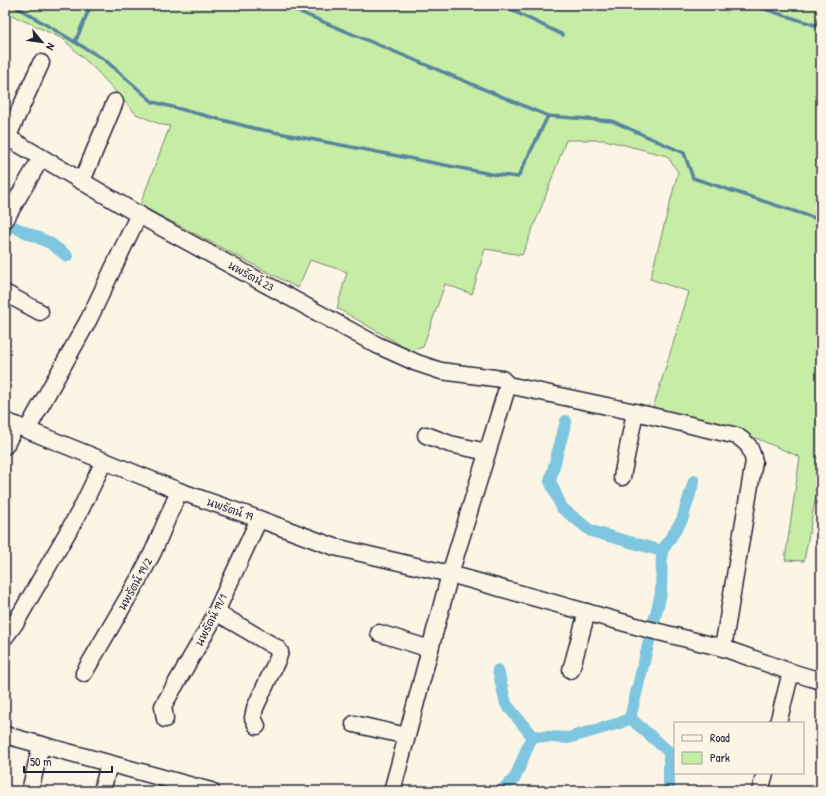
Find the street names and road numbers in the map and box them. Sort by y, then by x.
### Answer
street label: นพรัตน์ 23 [226,257,277,294]
street label: นพรัตน์ 19 [205,494,255,523]
street label: นพรัตน์ 19/2 [114,555,155,613]
street label: นพรัตน์ 19/1 [191,591,230,648]

